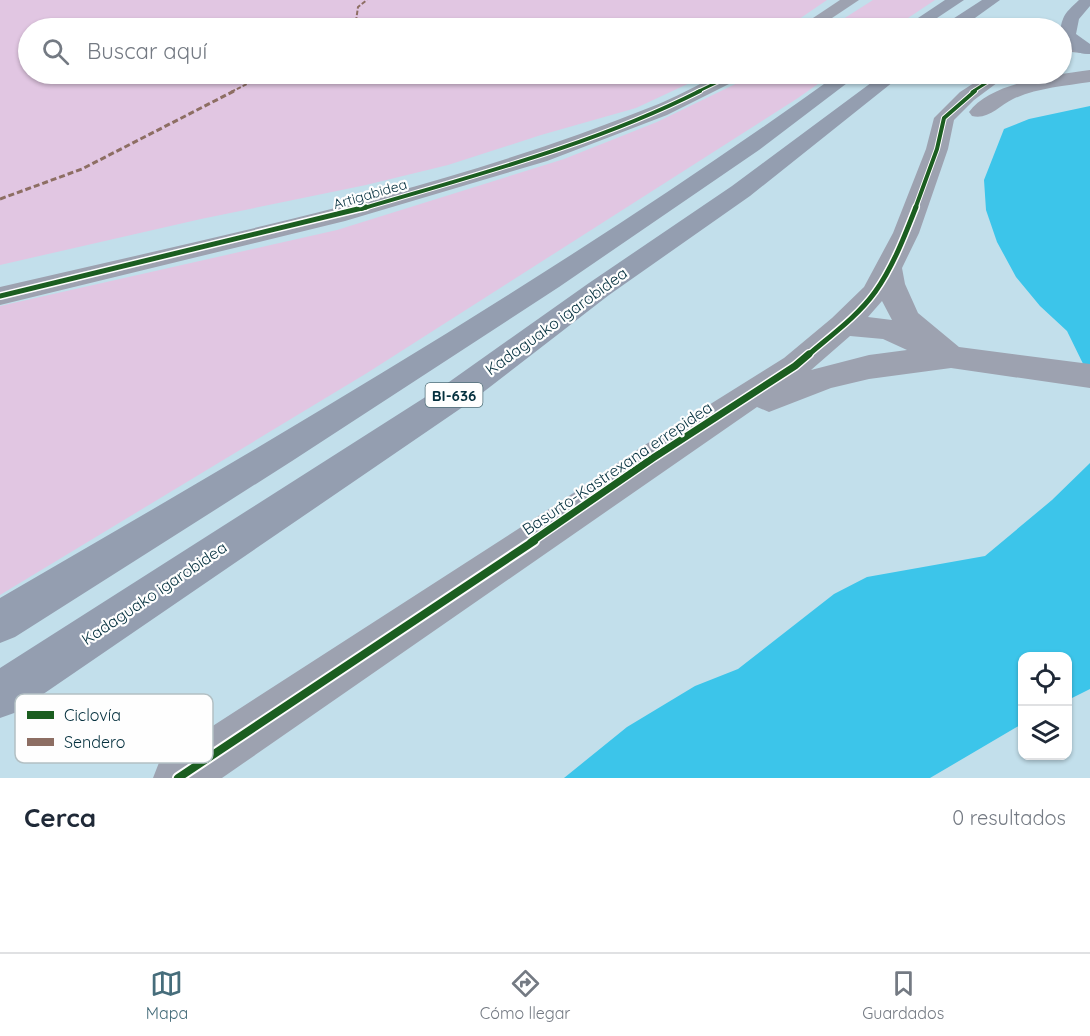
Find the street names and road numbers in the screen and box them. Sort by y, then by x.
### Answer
street label: Artigabidea [331,175,409,213]
street label: Kadaguako igarobidea [481,263,631,379]
road number: BI-636 [426,383,482,407]
street label: Basurto-Kastrexana errepidea [518,397,716,539]
street label: Kadaguako igarobidea [78,537,230,649]

